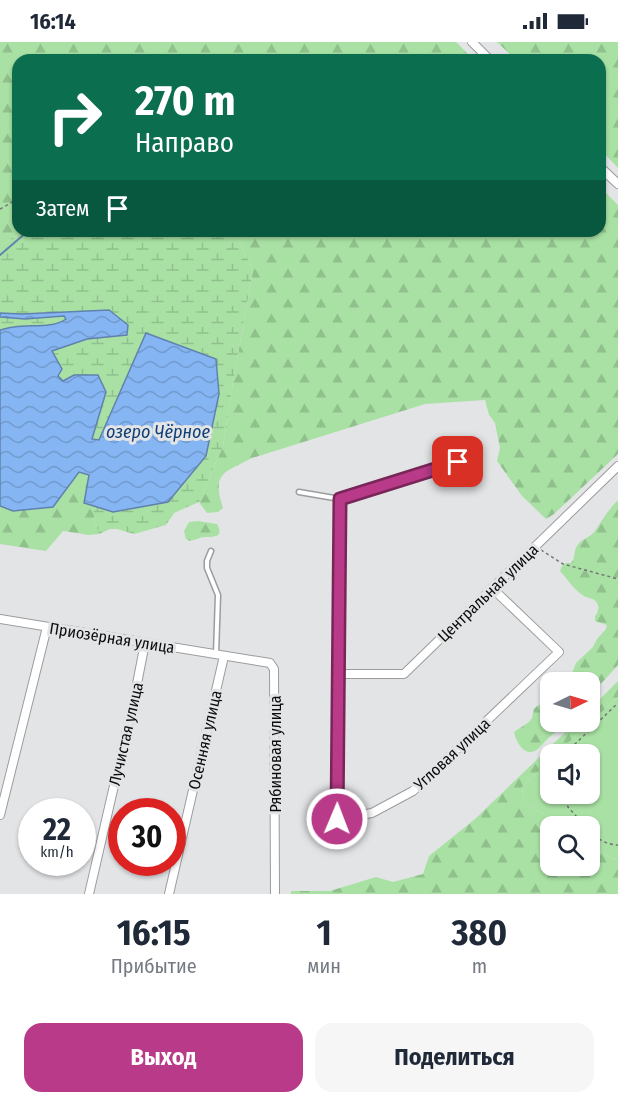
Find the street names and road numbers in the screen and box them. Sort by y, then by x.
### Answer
street label: Центральная улица [434,540,542,646]
street label: Приозёрная улица [48,619,176,657]
street label: Лучистая улица [105,680,147,788]
street label: Осенняя улица [184,688,226,791]
street label: Рябиновая улица [266,695,285,813]
street label: Угловая улица [409,714,494,795]

